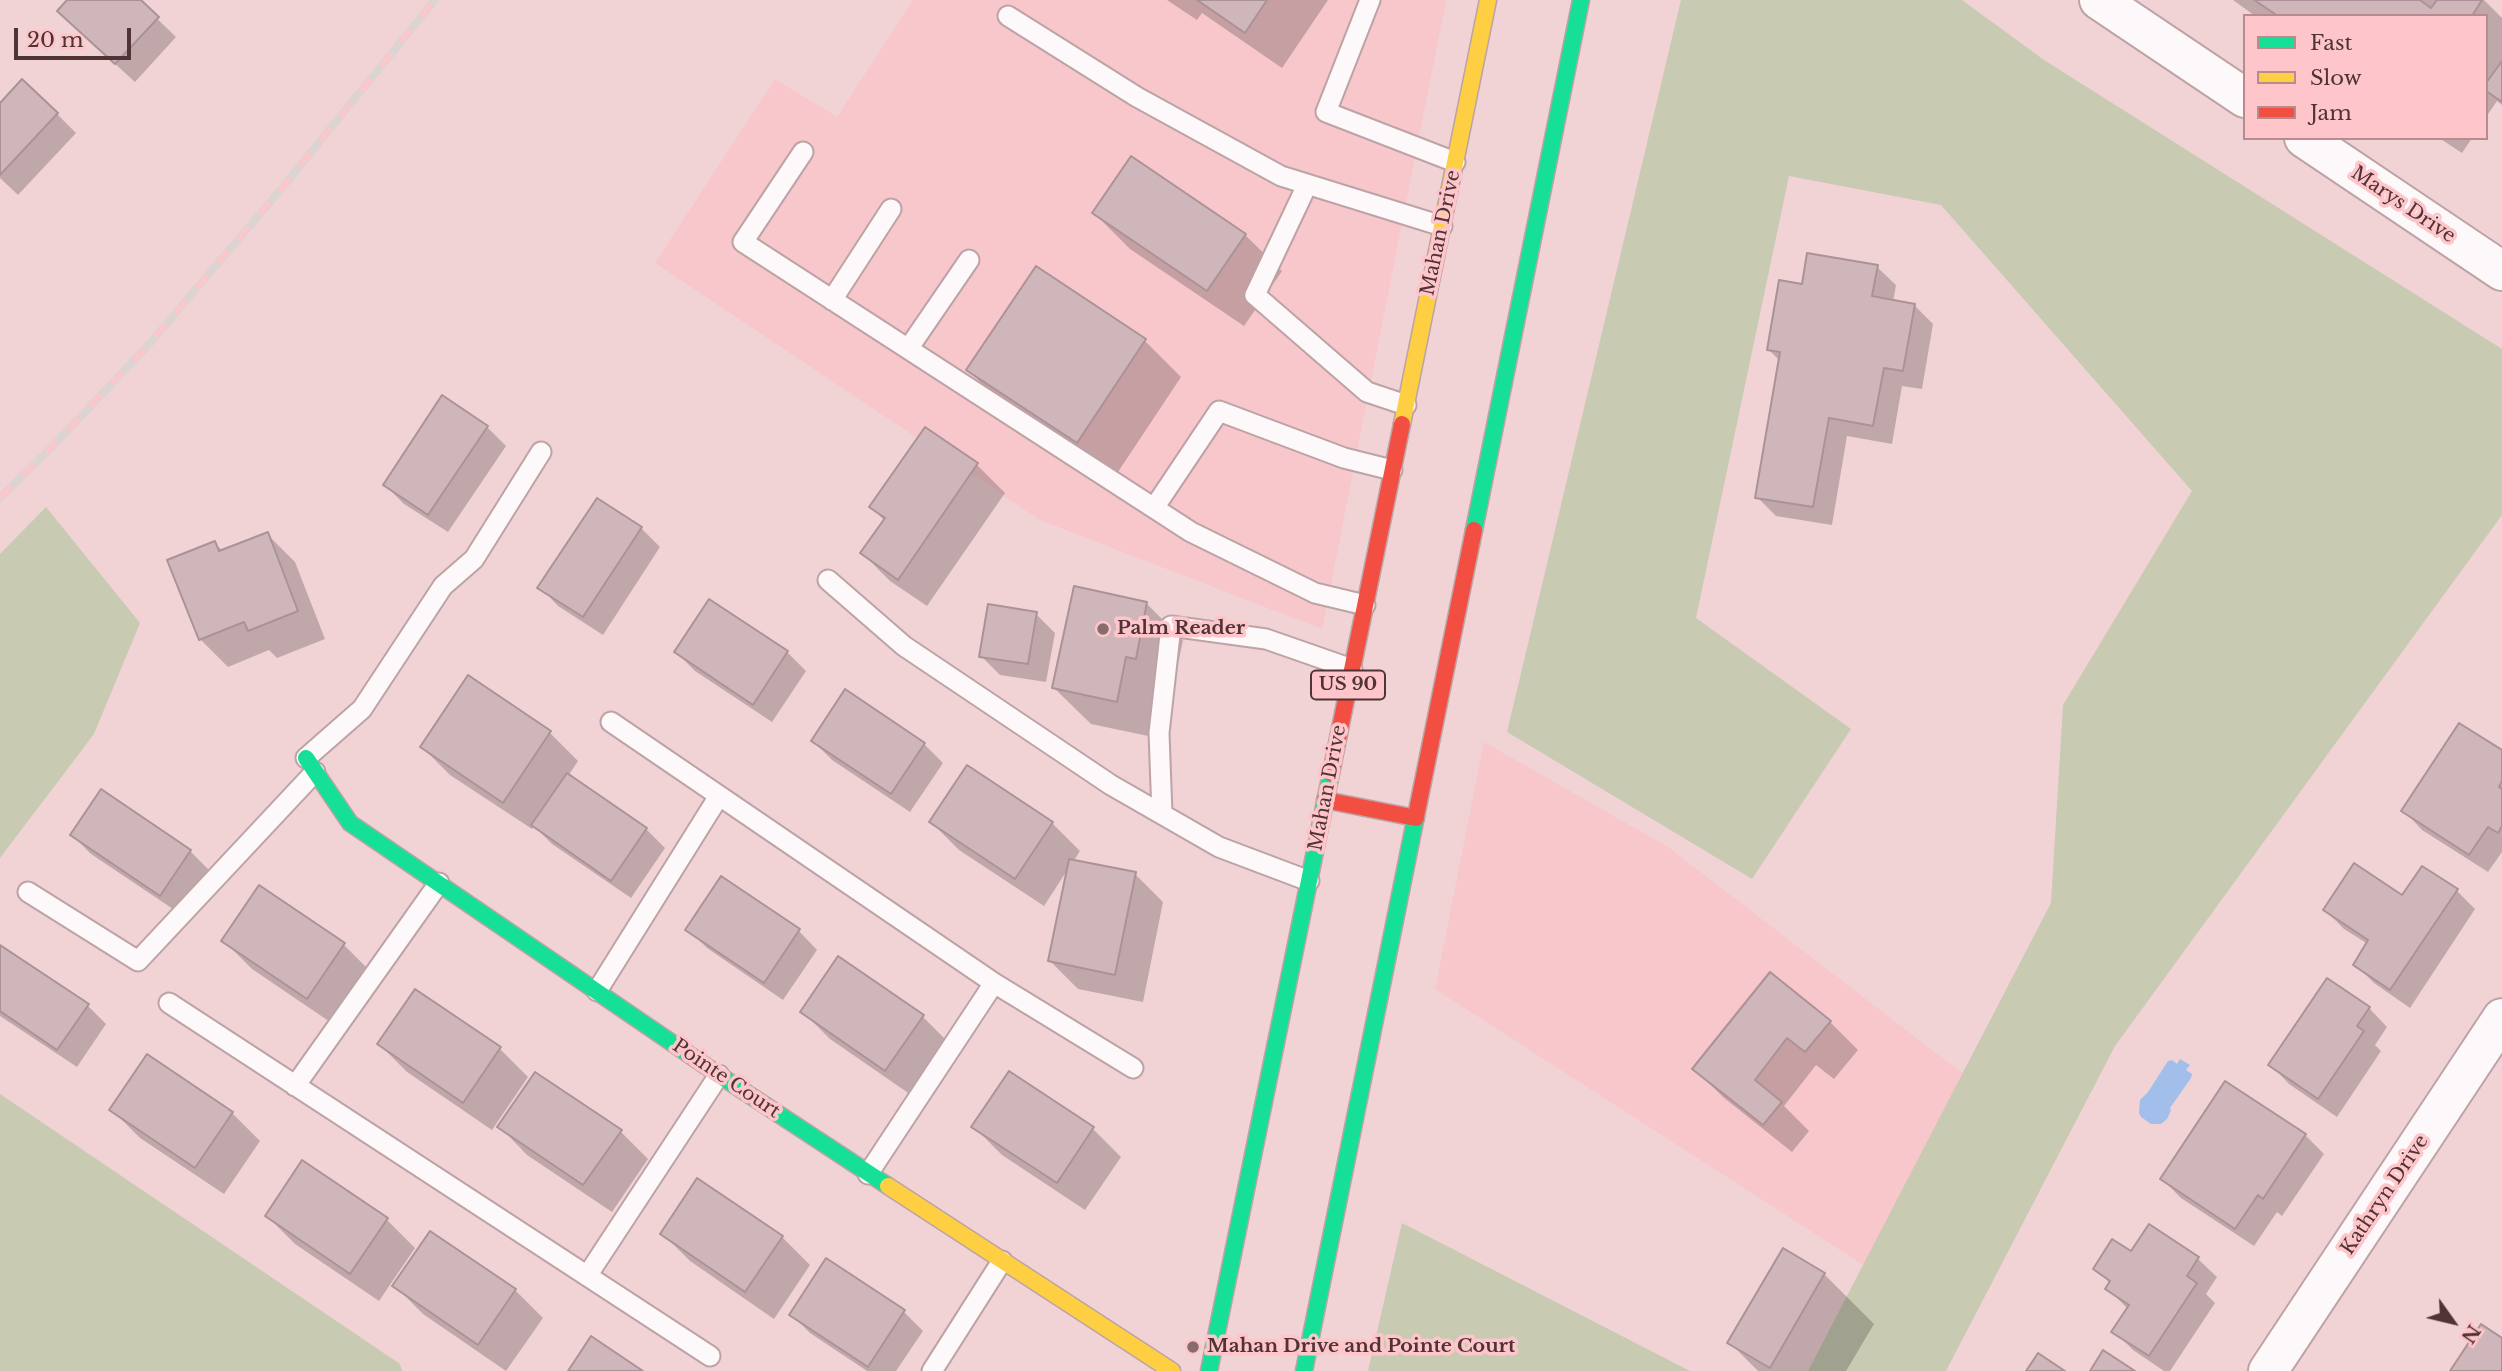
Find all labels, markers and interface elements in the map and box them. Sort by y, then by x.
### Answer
scale bar [18,14,135,58]
legend [2243,14,2488,140]
text: 20 m [27,27,84,53]
text: Fast [2310,30,2352,56]
text: Slow [2310,65,2362,91]
text: Jam [2310,100,2352,126]
street label: Marys Drive [2347,162,2459,248]
street label: Mahan Drive [1417,168,1465,298]
place label: Palm Reader [1117,618,1245,640]
marker: Palm Reader [1095,621,1111,637]
road number: US 90 [1311,670,1385,700]
street label: Mahan Drive [1305,723,1351,853]
street label: Pointe Court [668,1035,784,1123]
street label: Kathryn Drive [2337,1131,2433,1259]
north arrow [2418,1287,2488,1357]
text: N [2456,1320,2485,1348]
place label: Mahan Drive and Pointe Court [1207,1336,1515,1358]
marker: Mahan Drive and Pointe Court [1185,1339,1201,1355]

